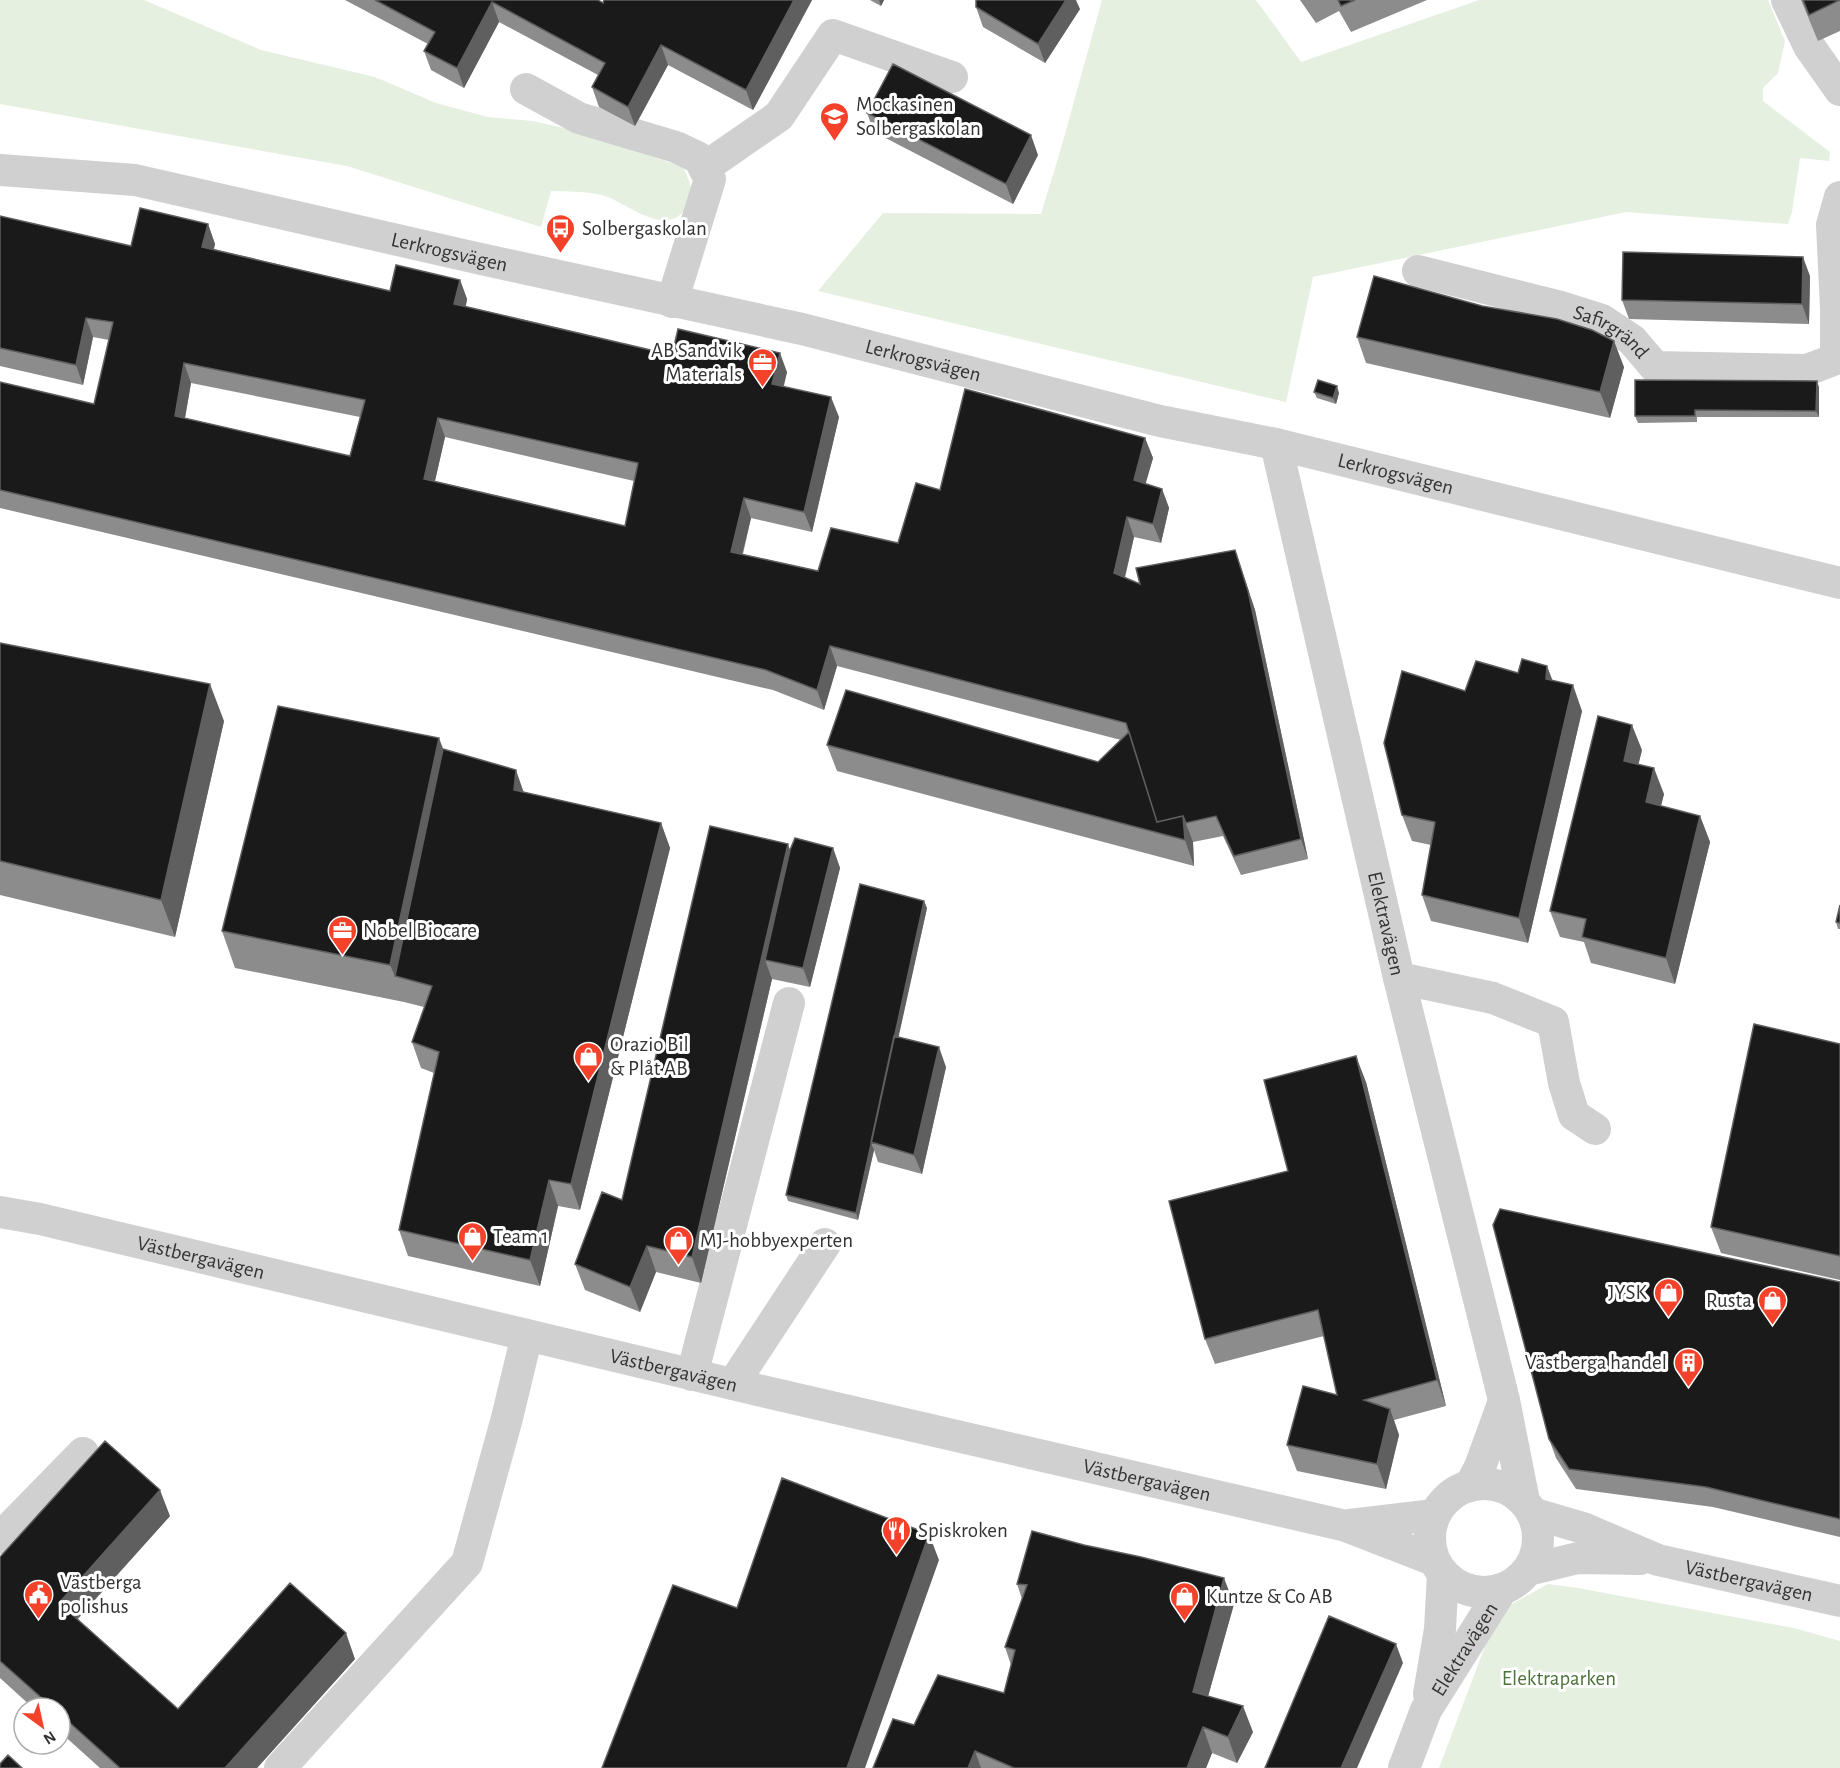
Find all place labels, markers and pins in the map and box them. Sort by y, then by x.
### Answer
place label: Mockasinen Solbergaskolan [856,94,981,139]
school or university icon: Mockasinen Solbergaskolan [819,100,851,142]
bus stop icon: Solbergaskolan [545,212,577,254]
place label: Solbergaskolan [582,218,707,239]
place label: AB Sandvik Materials [651,340,742,385]
office icon: AB Sandvik Materials [747,346,779,388]
office icon: Nobel Biocare [326,914,358,956]
place label: Nobel Biocare [363,920,477,941]
place label: Orazio Bil & Plåt AB [610,1034,689,1079]
shop icon: Orazio Bil & Plåt AB [573,1040,605,1082]
shop icon: Team 1 [456,1220,488,1262]
shop icon: MJ-hobbyexperten [663,1224,695,1266]
place label: Team 1 [493,1226,549,1247]
place label: MJ-hobbyexperten [700,1230,853,1251]
shop icon: JYSK [1652,1276,1684,1318]
place label: JYSK [1608,1282,1647,1303]
shop icon: Rusta [1757,1284,1789,1326]
place label: Rusta [1706,1290,1752,1311]
building icon: Västberga handel [1672,1346,1704,1388]
place label: Västberga handel [1525,1352,1667,1373]
restaurant icon: Spiskroken [881,1514,913,1556]
place label: Spiskroken [918,1520,1008,1541]
place label: Västberga polishus [60,1572,142,1617]
public building icon: Västberga polishus [23,1578,55,1620]
shop icon: Kuntze & Co AB [1169,1580,1201,1622]
place label: Kuntze & Co AB [1206,1586,1332,1607]

